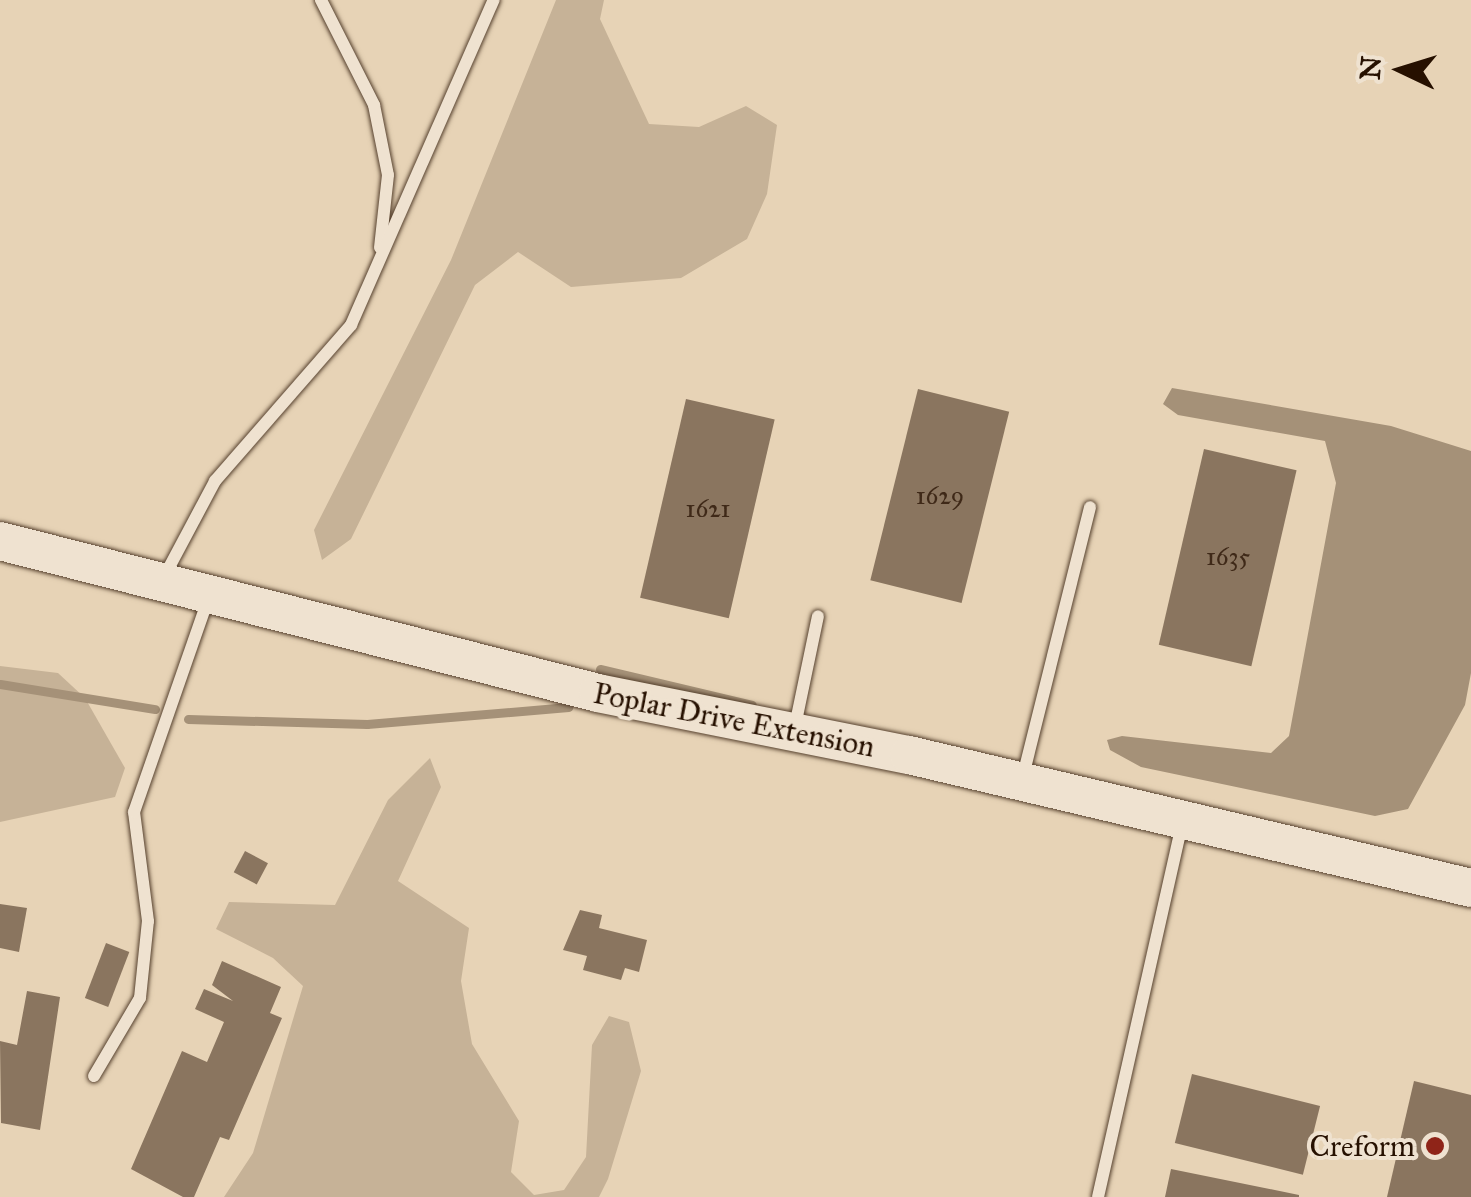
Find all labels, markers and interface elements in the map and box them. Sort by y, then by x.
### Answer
north arrow [1351,20,1451,120]
text: N [1352,55,1389,81]
house number: 1629 [916,481,964,511]
house number: 1621 [686,494,730,524]
house number: 1635 [1206,542,1250,572]
street label: Poplar Drive Extension [590,675,878,765]
place label: Creform [1309,1128,1415,1164]
marker: Creform [1424,1135,1446,1157]

